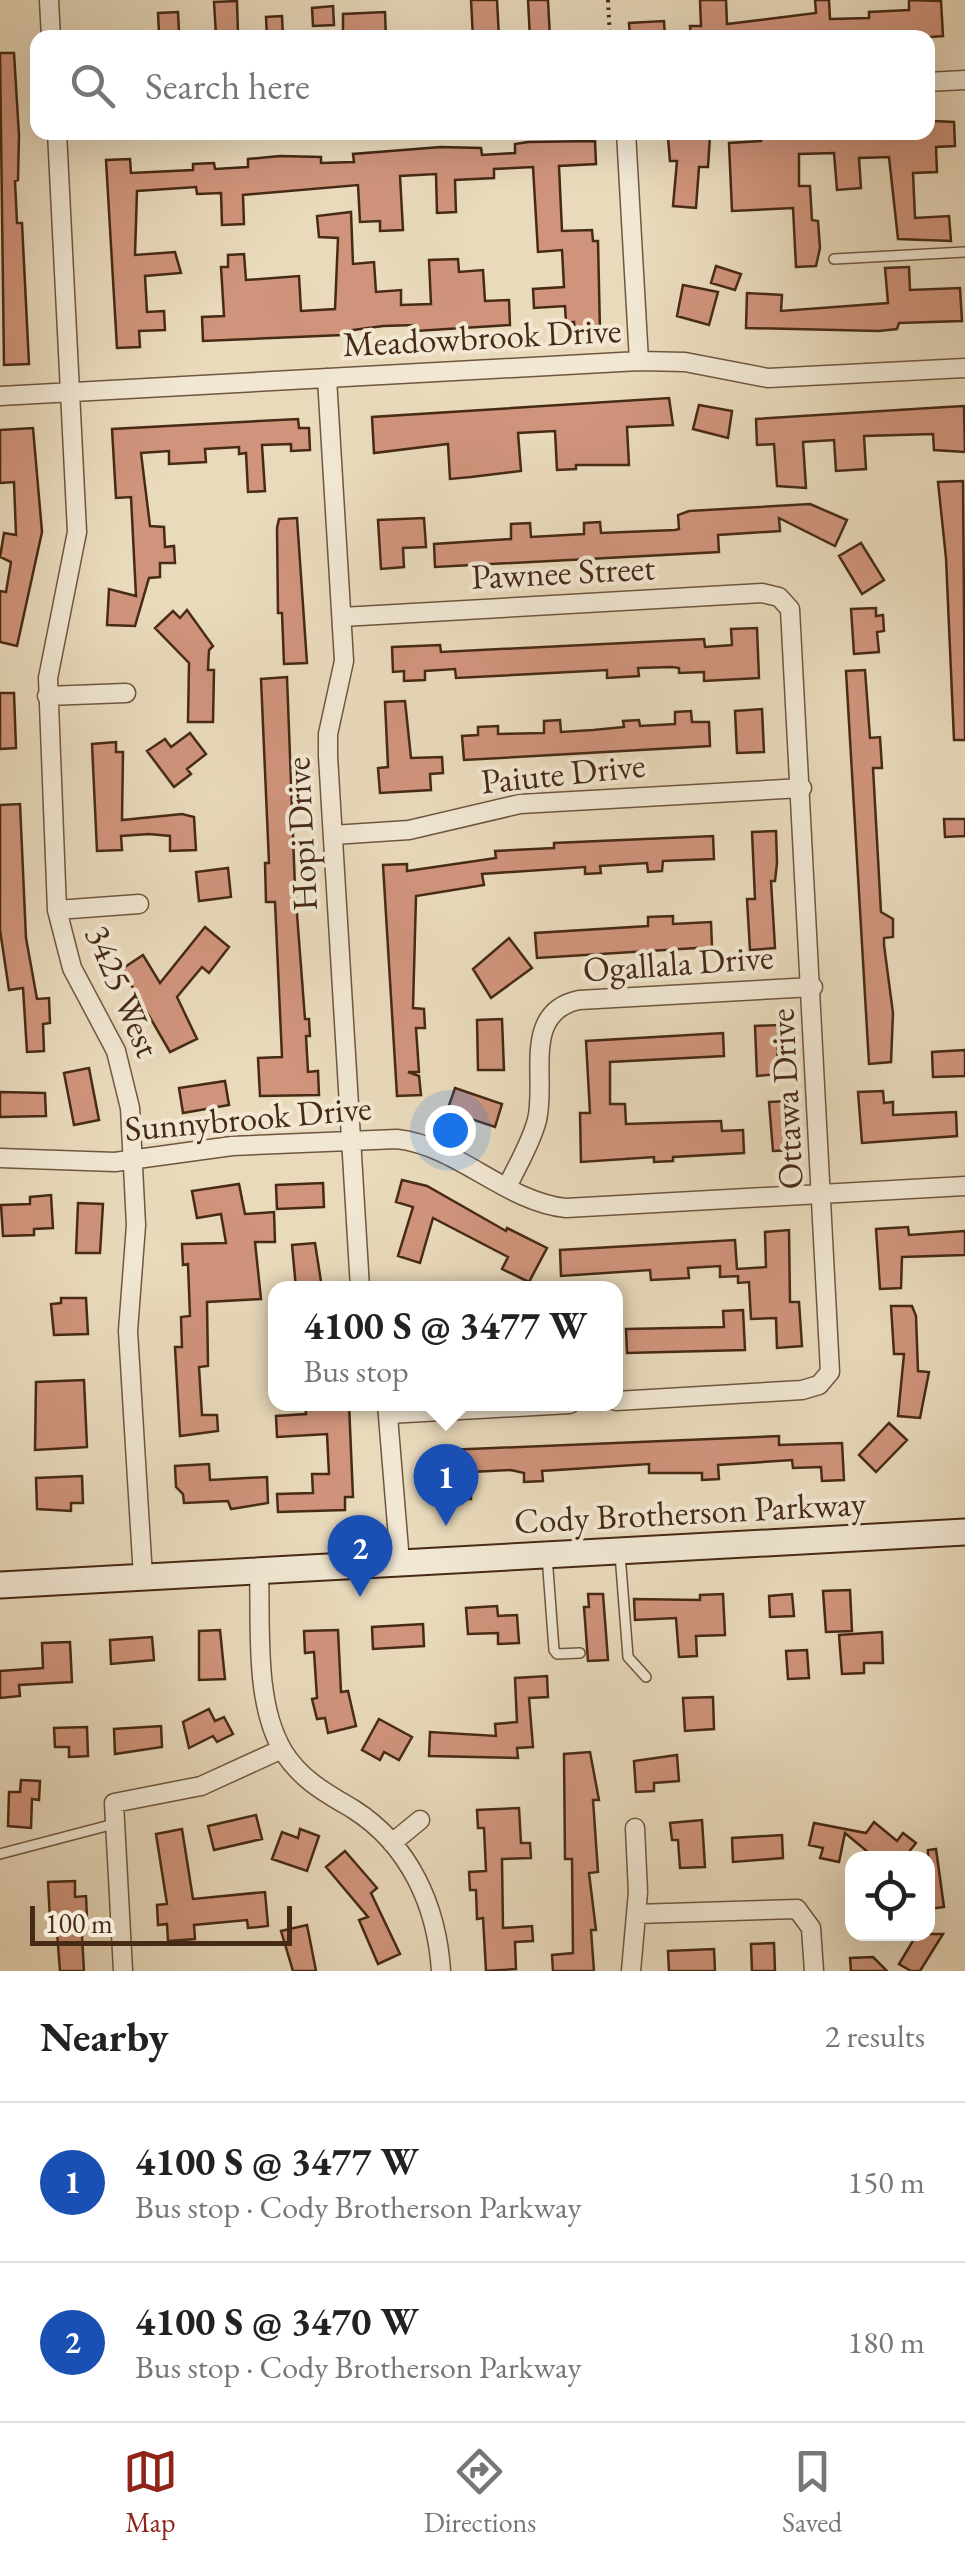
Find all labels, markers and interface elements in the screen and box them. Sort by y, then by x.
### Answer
search box [30,30,935,140]
icon: search [65,58,120,113]
text: Search here [145,61,310,110]
street label: Meadowbrook Drive [342,307,622,366]
street label: Pawnee Street [470,544,656,599]
street label: Paiute Drive [479,742,647,804]
street label: Hopi Drive [274,756,327,912]
street label: 3425 West [76,918,171,1063]
street label: Ogallala Drive [581,933,775,992]
street label: Ottawa Drive [758,1007,813,1191]
street label: Sunnybrook Drive [123,1084,373,1151]
your location [425,1105,476,1156]
popup [268,1281,623,1411]
text: 4100 S @ 3477 W [303,1301,588,1350]
text: Bus stop [303,1350,409,1392]
pin: 1 [414,1444,478,1526]
street label: Cody Brotherson Parkway [513,1480,868,1543]
pin: 2 [328,1514,392,1597]
map controls [845,1851,935,1941]
button: locate [845,1851,935,1941]
scale bar [30,1901,292,1946]
text: 100 m [45,1905,113,1941]
text: Nearby [40,2009,169,2064]
text: 2 results [825,2015,925,2057]
text: 4100 S @ 3477 W [135,2137,419,2186]
text: 1 [64,2161,81,2203]
text: 150 m [848,2161,925,2203]
text: Bus stop · Cody Brotherson Parkway [135,2186,582,2228]
text: 4100 S @ 3470 W [135,2297,419,2346]
text: 2 [64,2321,81,2363]
text: 180 m [848,2321,925,2363]
text: Bus stop · Cody Brotherson Parkway [135,2346,582,2388]
tab: Map [123,2444,178,2540]
tab: Directions [424,2444,536,2540]
tab: Saved [782,2444,842,2540]

